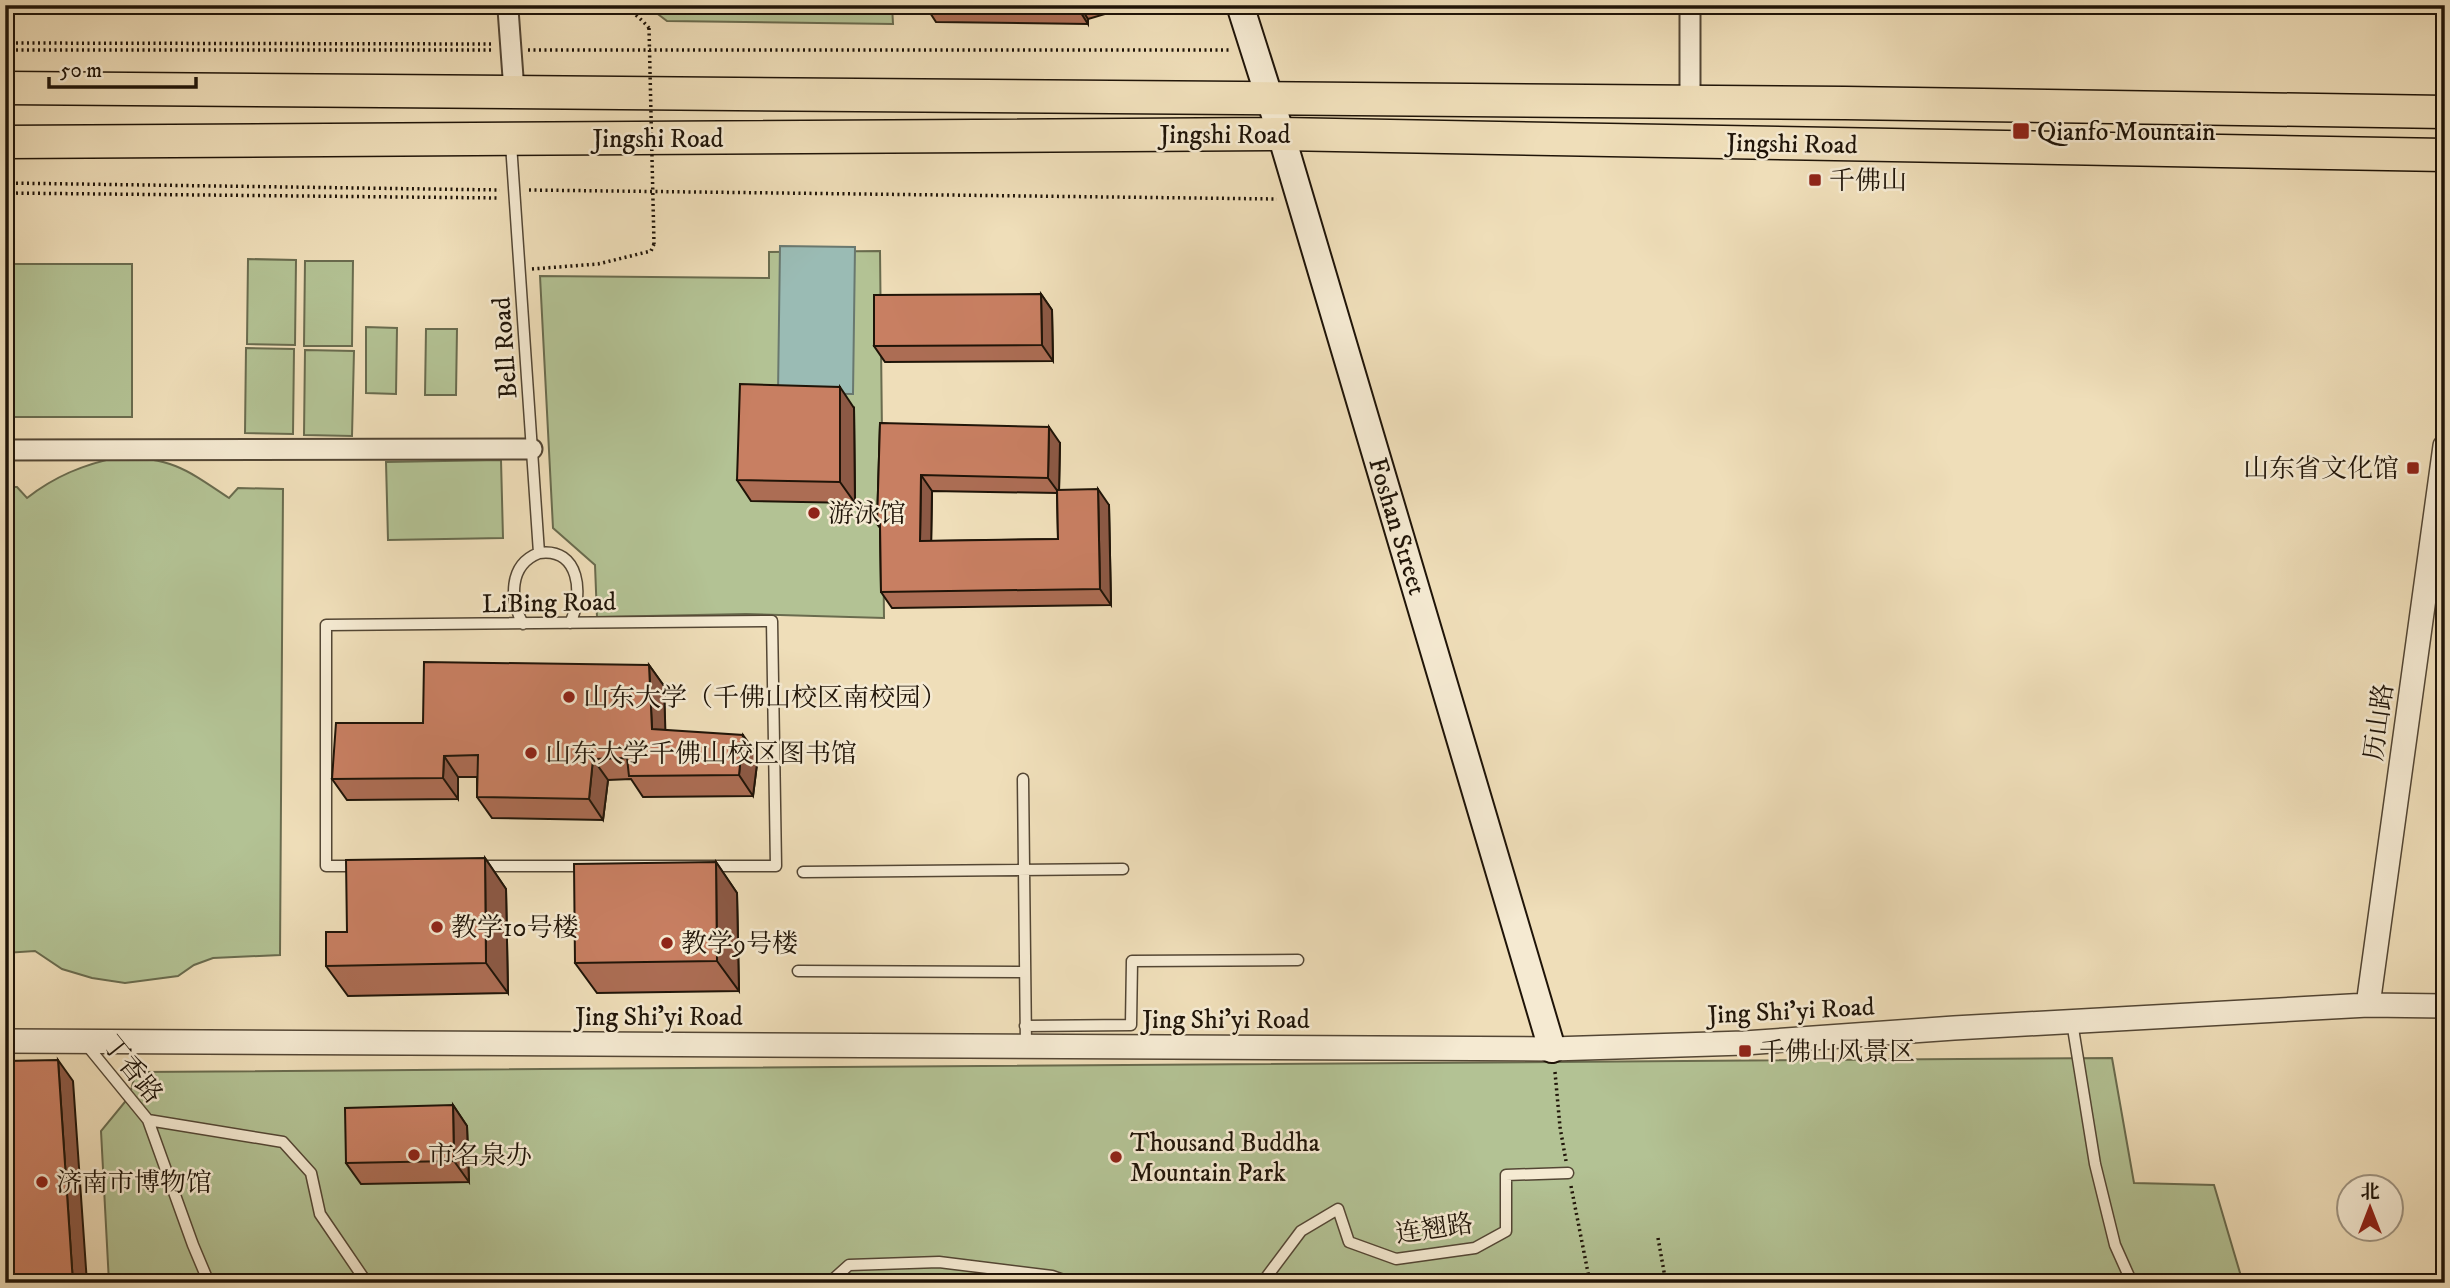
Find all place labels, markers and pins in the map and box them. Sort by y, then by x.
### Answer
place label: Qianfo Mountain [2037,116,2216,149]
marker: Qianfo Mountain [2011,121,2031,141]
place label: 千佛山 [1829,165,1907,198]
marker: 千佛山 [1807,172,1823,188]
place label: 山东省文化馆 [2243,453,2399,486]
marker: 山东省文化馆 [2405,460,2421,476]
place label: 游泳馆 [828,498,906,531]
marker: 游泳馆 [806,505,822,521]
place label: 山东大学（千佛山校区南校园） [583,682,947,715]
marker: 山东大学（千佛山校区南校园） [561,689,577,705]
place label: 山东大学千佛山校区图书馆 [545,738,857,771]
marker: 山东大学千佛山校区图书馆 [523,745,539,761]
place label: 教学10号楼 [451,912,578,945]
marker: 教学10号楼 [429,919,445,935]
place label: 教学9号楼 [681,928,798,961]
marker: 教学9号楼 [659,935,675,951]
place label: 千佛山风景区 [1759,1036,1915,1069]
marker: 千佛山风景区 [1737,1043,1753,1059]
place label: Thousand Buddha Mountain Park [1130,1127,1320,1190]
place label: 市名泉办 [428,1140,532,1173]
marker: 市名泉办 [406,1147,422,1163]
marker: Thousand Buddha Mountain Park [1108,1149,1124,1165]
place label: 济南市博物馆 [56,1167,212,1200]
marker: 济南市博物馆 [34,1174,50,1190]

